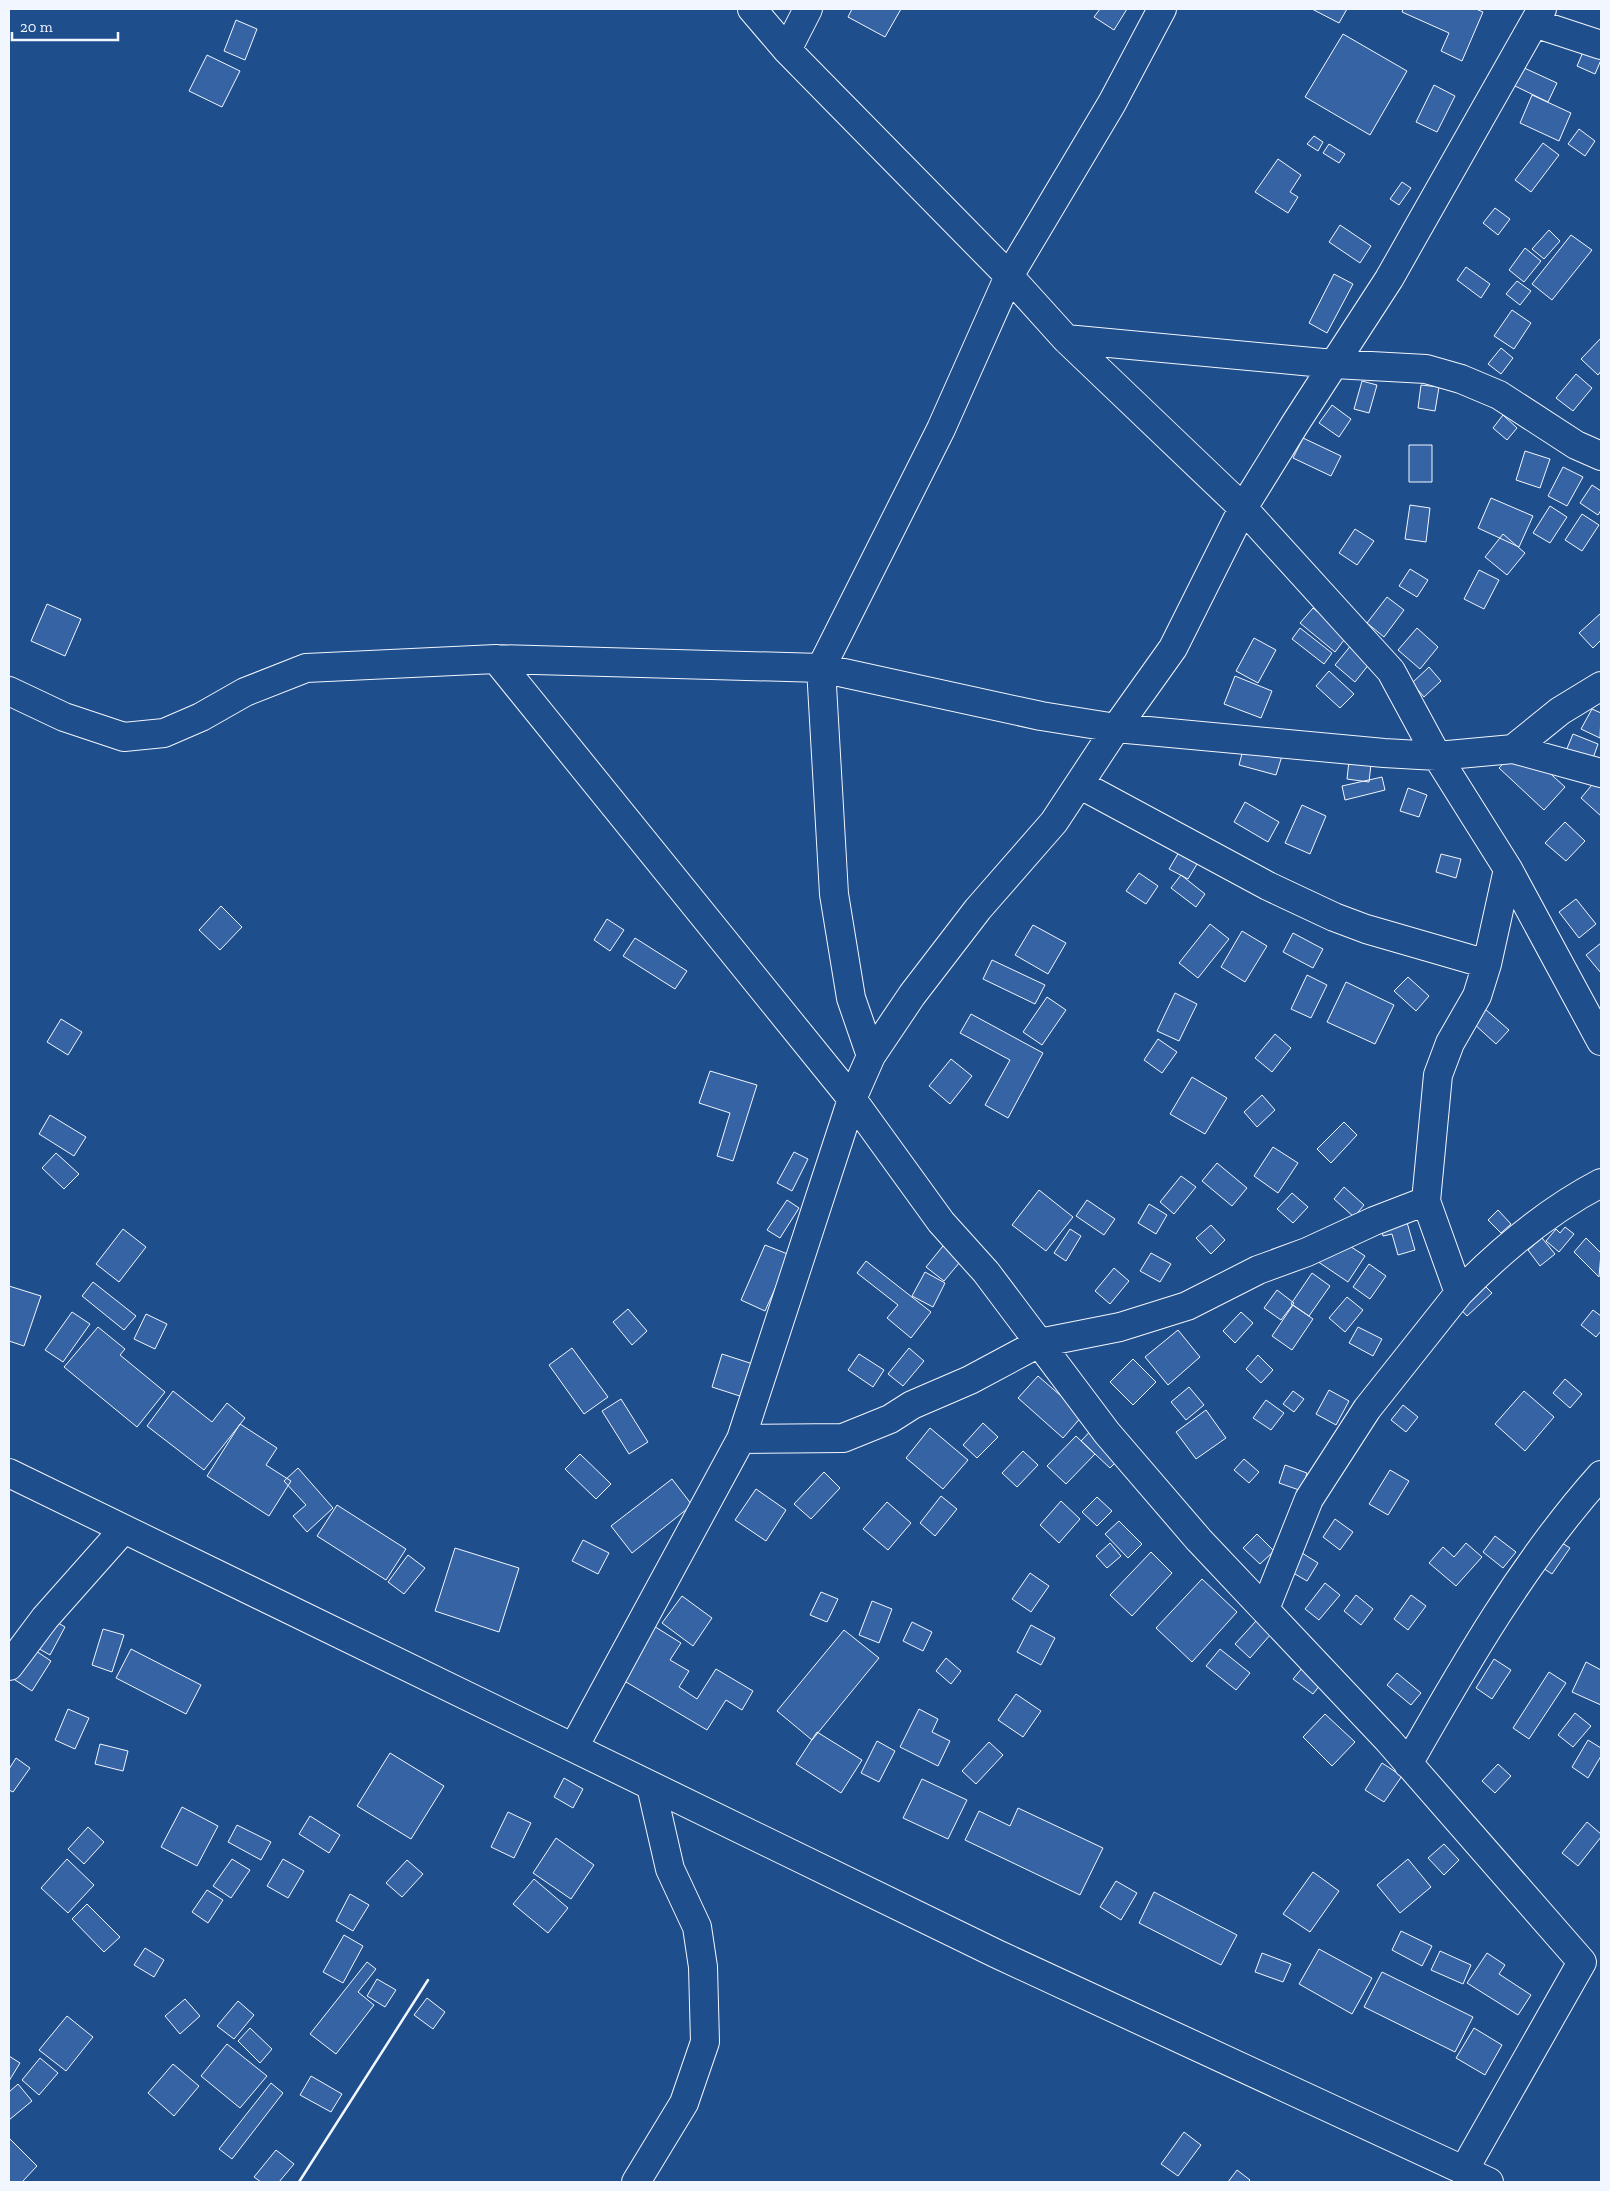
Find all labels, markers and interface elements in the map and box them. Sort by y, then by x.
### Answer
scale bar [12,10,119,42]
text: 20 m [20,18,53,36]

